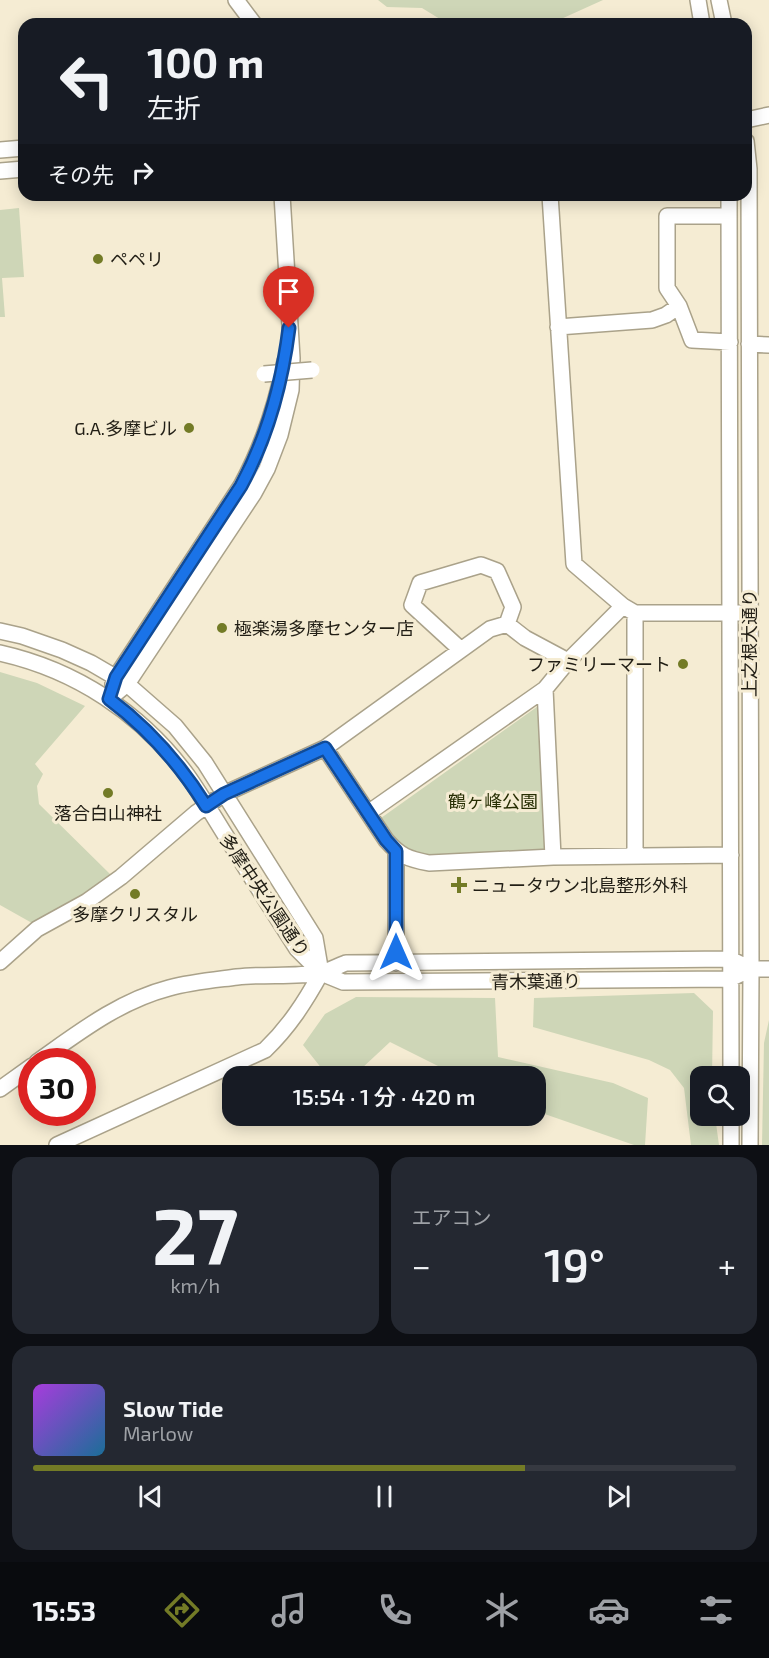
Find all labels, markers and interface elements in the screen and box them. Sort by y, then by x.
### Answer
text: 100 m [147,36,264,86]
icon: left [48,42,126,120]
text: 左折 [147,91,201,123]
icon: right [126,156,159,189]
text: その先 [48,161,114,187]
place label: ペペリ [110,248,164,270]
marker: ペペリ [91,252,105,266]
pin [263,266,314,328]
icon: arrive [272,275,305,308]
place label: G.A.多摩ビル [74,417,177,439]
marker: G.A.多摩ビル [182,421,196,435]
street label: 上之根大通り [738,589,760,697]
place label: 極楽湯多摩センター店 [234,617,414,639]
marker: 極楽湯多摩センター店 [215,621,229,635]
place label: ファミリーマート [527,653,671,675]
marker: ファミリーマート [676,657,690,671]
marker: 落合白山神社 [101,786,115,800]
park label: 鶴ヶ峰公園 [448,790,538,812]
place label: 落合白山神社 [54,802,162,824]
street label: 多摩中央公園通り [216,829,314,961]
place label: ニュータウン北島整形外科 [472,874,688,896]
marker: ニュータウン北島整形外科 [450,876,468,894]
marker: 多摩クリスタル [128,887,142,901]
place label: 多摩クリスタル [72,903,198,925]
position arrow [364,920,428,984]
street label: 青木葉通り [491,969,581,993]
speed limit sign: 30 [18,1048,96,1126]
map controls [690,1066,750,1126]
button: search [690,1066,750,1126]
text: 15:54 · 1 分 · 420 m [293,1083,475,1109]
text: 27 [152,1187,239,1281]
text: エアコン [412,1205,492,1229]
text: 19° [544,1237,605,1291]
text: − [412,1245,431,1285]
text: + [718,1245,736,1285]
text: km/h [170,1273,220,1297]
text: Slow Tide [123,1395,223,1421]
text: Marlow [123,1421,193,1445]
icon: previous [134,1480,167,1513]
icon: pause [368,1480,401,1513]
icon: next [602,1480,635,1513]
icon: directions [161,1589,203,1631]
icon: music [268,1589,310,1631]
icon: phone [374,1589,416,1631]
icon: climate [481,1589,523,1631]
icon: car [588,1589,630,1631]
icon: filters [695,1589,737,1631]
text: 15:53 [32,1594,96,1626]

